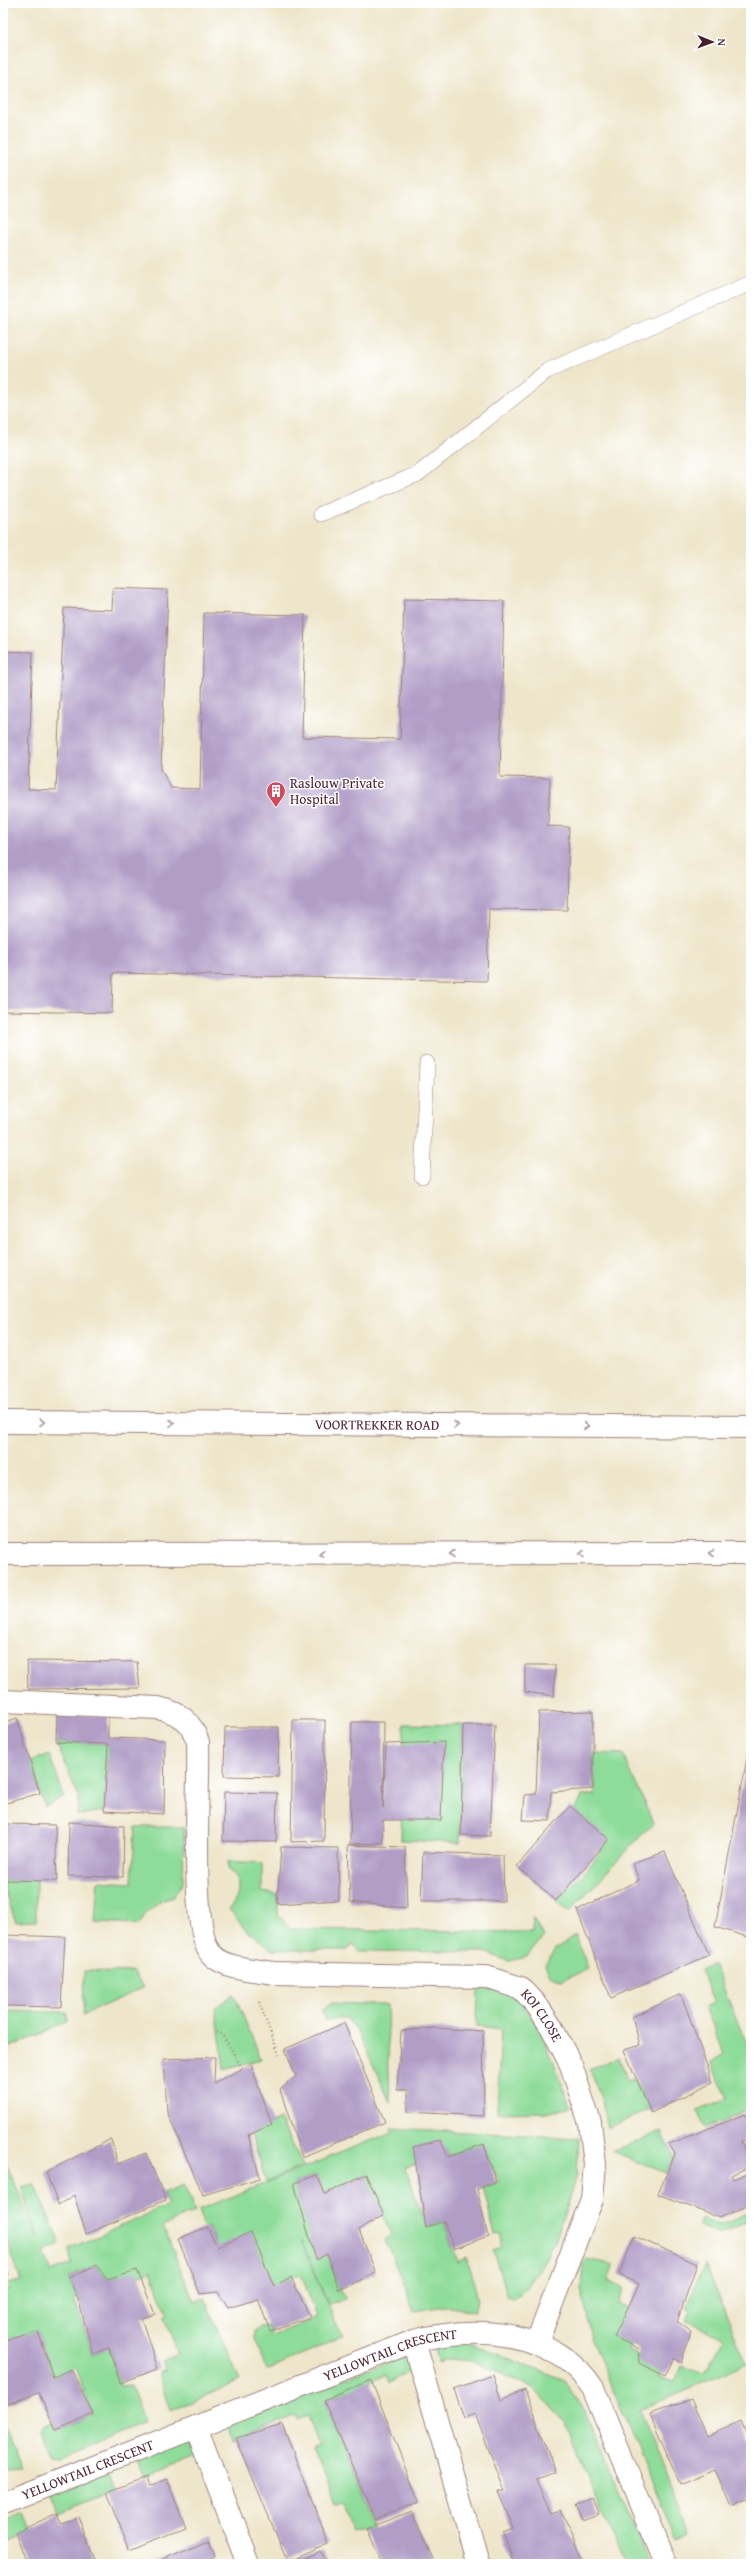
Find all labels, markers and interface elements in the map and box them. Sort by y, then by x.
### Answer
north arrow [692,22,732,62]
text: N [714,38,730,47]
place label: Raslouw Private Hospital [290,773,384,809]
building icon: Raslouw Private Hospital [265,780,287,808]
street label: VOORTREKKER ROAD [315,1414,439,1435]
one-way arrow [39,1418,45,1426]
one-way arrow [169,1419,175,1427]
one-way arrow [453,1421,459,1429]
one-way arrow [583,1422,589,1430]
one-way arrow [709,1549,715,1558]
one-way arrow [319,1550,325,1558]
one-way arrow [449,1550,455,1558]
one-way arrow [579,1550,585,1558]
street label: KOI CLOSE [516,1984,567,2045]
street label: YELLOWTAIL CRESCENT [320,2324,458,2386]
street label: YELLOWTAIL CRESCENT [19,2434,157,2505]

